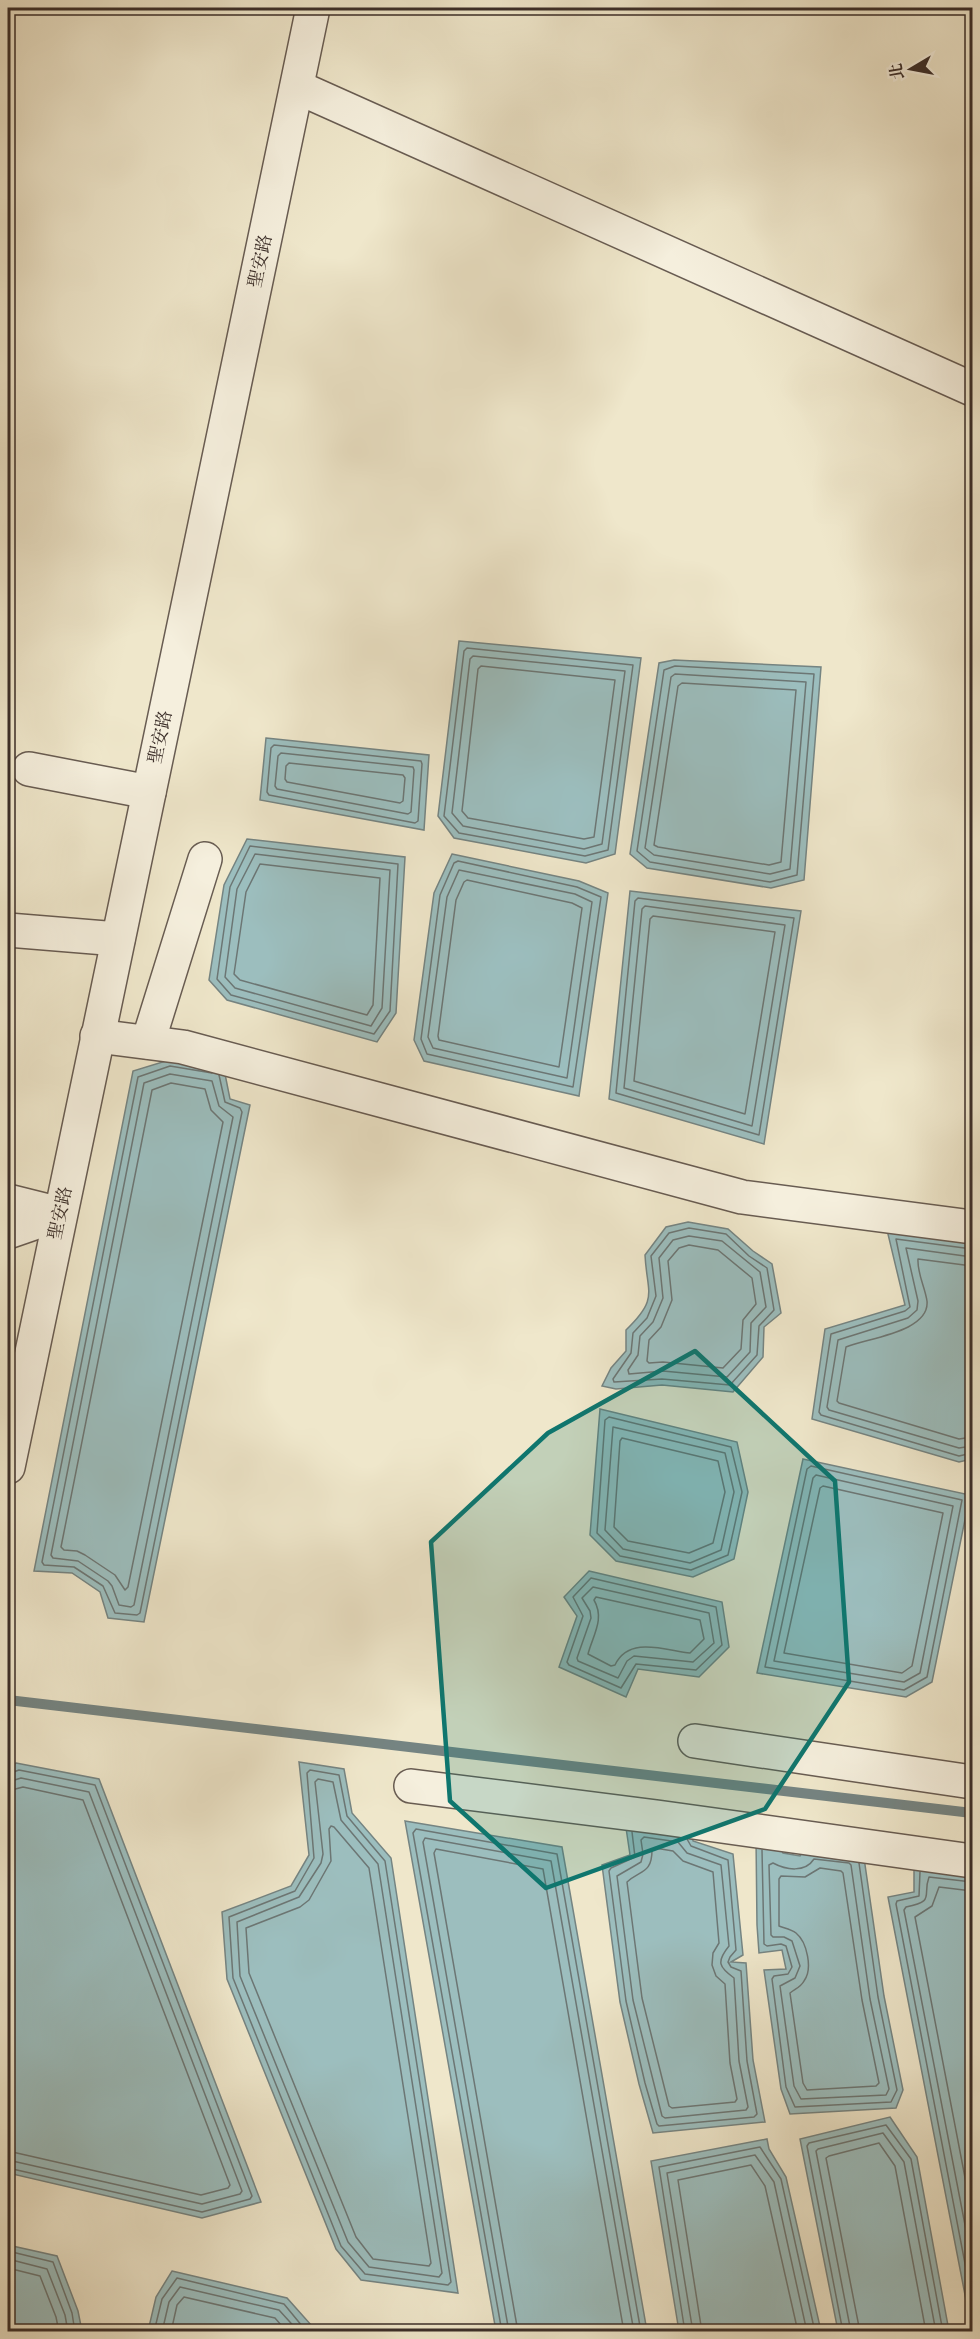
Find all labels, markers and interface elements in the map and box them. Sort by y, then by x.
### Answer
north arrow [881,39,941,99]
text: 北 [886,62,907,81]
street label: 聖安路 [244,232,276,290]
street label: 聖安路 [144,708,176,766]
street label: 聖安路 [44,1184,76,1242]

